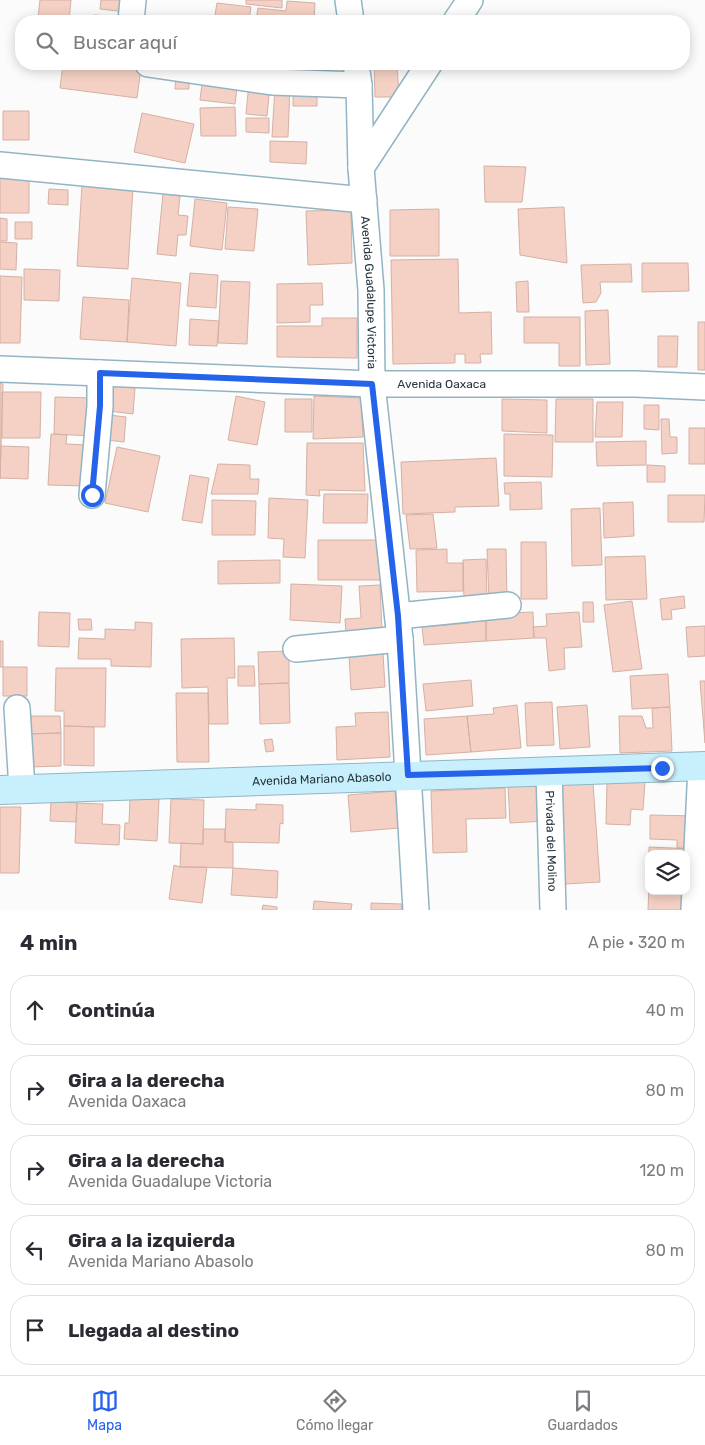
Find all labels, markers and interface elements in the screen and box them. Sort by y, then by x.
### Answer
search box [15,15,690,70]
icon: search [33,29,61,57]
text: Buscar aquí [73,31,177,54]
street label: Avenida Guadalupe Victoria [358,215,379,369]
street label: Avenida Oaxaca [397,377,486,391]
route start [81,484,104,507]
route end [651,757,674,780]
street label: Avenida Mariano Abasolo [252,770,392,788]
street label: Privada del Molino [543,790,559,892]
map controls [645,850,690,895]
button: layers [645,850,690,895]
text: 4 min [20,930,78,955]
text: A pie · 320 m [588,933,685,952]
icon: ahead [21,996,49,1024]
text: Continúa [68,999,155,1022]
text: 40 m [646,1001,684,1020]
text: Gira a la derecha [68,1069,225,1092]
icon: right [21,1076,49,1104]
text: 80 m [646,1081,684,1100]
text: Avenida Oaxaca [68,1092,186,1111]
text: Gira a la derecha [68,1149,225,1172]
icon: right [21,1156,49,1184]
text: 120 m [639,1161,684,1180]
text: Avenida Guadalupe Victoria [68,1172,272,1191]
text: Gira a la izquierda [68,1229,235,1252]
icon: left [21,1236,49,1264]
text: 80 m [646,1241,684,1260]
text: Avenida Mariano Abasolo [68,1252,254,1271]
icon: arrive [21,1316,49,1344]
text: Llegada al destino [68,1319,239,1342]
tab: Mapa [87,1387,122,1434]
tab: Cómo llegar [296,1387,373,1434]
tab: Guardados [547,1387,618,1434]

